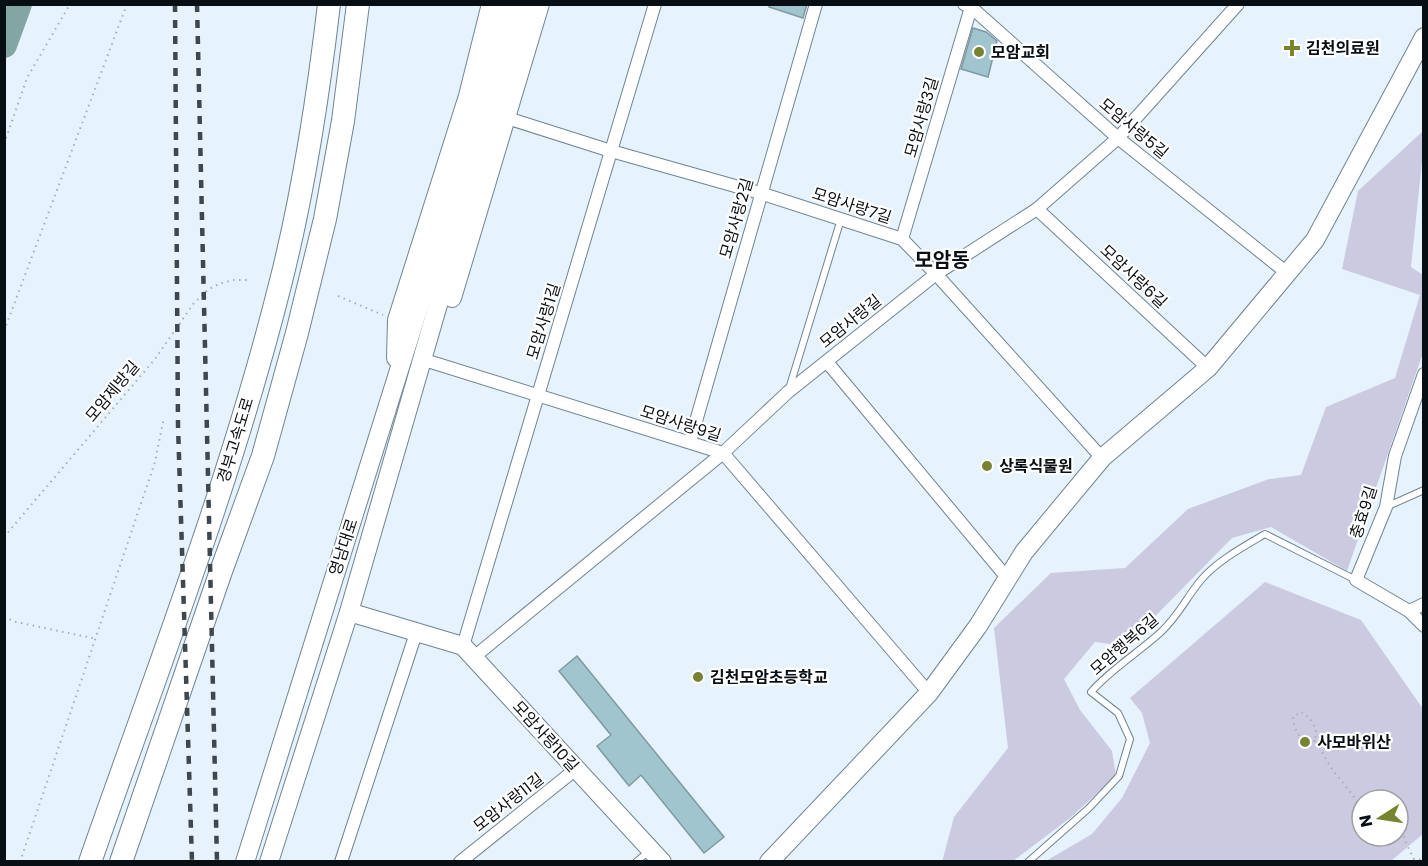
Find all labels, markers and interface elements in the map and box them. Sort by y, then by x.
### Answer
place label: 김천의료원 [1306,37,1380,60]
marker: 김천의료원 [1283,39,1301,57]
place label: 모암교회 [991,41,1050,64]
marker: 모암교회 [972,45,986,59]
street label: 모암사랑3길 [899,74,944,160]
street label: 모암사랑5길 [1094,93,1173,164]
street label: 모암사랑2길 [714,175,759,261]
street label: 모암사랑7길 [809,182,895,229]
street label: 모암사랑6길 [1095,239,1172,313]
district label: 모암동 [914,246,970,274]
street label: 모암사랑1길 [521,280,566,362]
street label: 모암사랑길 [814,289,886,353]
street label: 모암제방길 [80,356,145,427]
street label: 경부고속도로 [212,394,259,486]
street label: 모암사랑9길 [637,400,724,447]
place label: 상록식물원 [999,455,1073,478]
marker: 상록식물원 [980,459,994,473]
street label: 충효9길 [1344,483,1383,542]
street label: 영남대로 [323,515,364,579]
street label: 모암행복6길 [1085,608,1163,681]
place label: 김천모암초등학교 [710,666,828,689]
marker: 김천모암초등학교 [691,670,705,684]
street label: 모암사랑10길 [507,696,584,777]
place label: 사모바위산 [1317,731,1391,754]
marker: 사모바위산 [1298,735,1312,749]
street label: 모암사랑11길 [468,768,548,837]
north arrow [1350,788,1410,848]
text: N [1353,813,1378,829]

